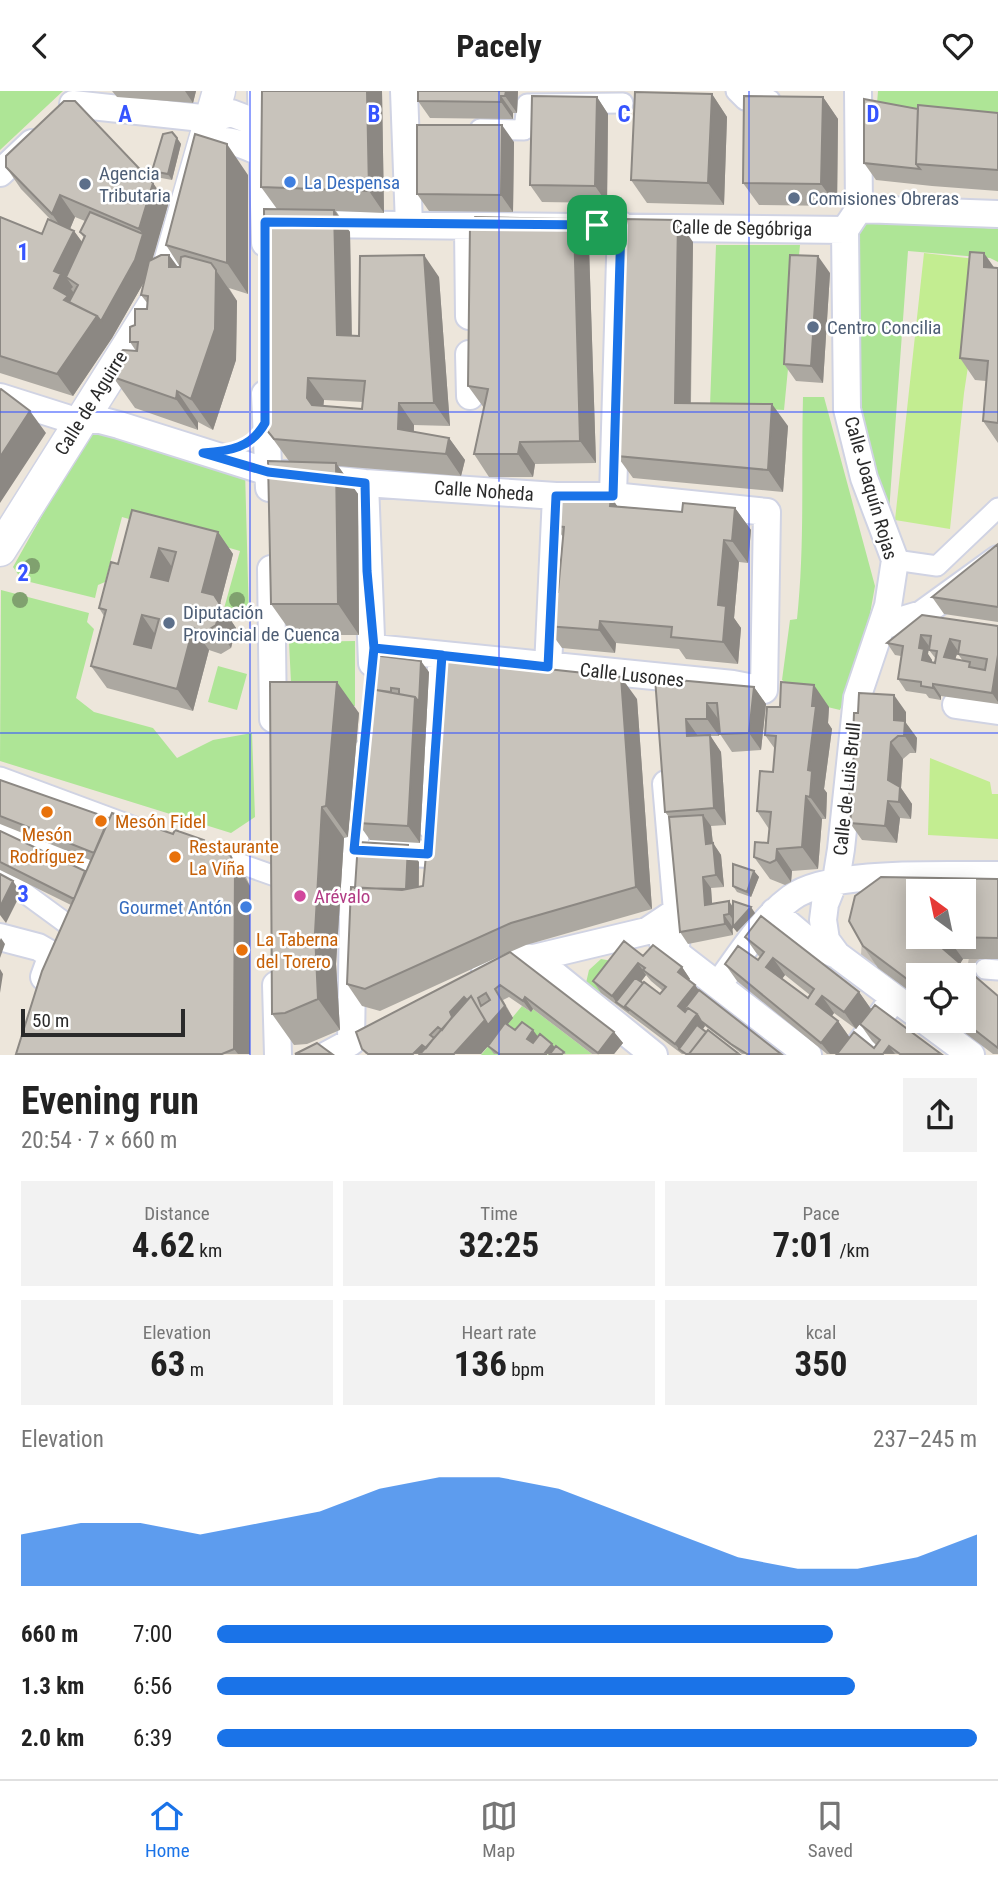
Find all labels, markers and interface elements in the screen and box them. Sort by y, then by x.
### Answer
icon: back [21,27,59,65]
text: Pacely [456,27,542,65]
icon: heart [939,27,977,65]
text: A [118,101,132,128]
text: B [368,101,380,128]
text: C [617,101,631,128]
text: D [867,101,880,128]
place label: Agencia Tributaria [99,162,171,207]
place label: La Despensa [304,171,400,194]
marker: La Despensa [282,174,298,190]
marker: Agencia Tributaria [77,176,93,192]
place label: Comisiones Obreras [808,187,959,210]
marker: Comisiones Obreras [786,190,802,206]
pin [567,195,627,255]
icon: arrive [578,206,616,244]
street label: Calle de Segóbriga [672,215,812,241]
text: 1 [17,239,29,266]
place label: Centro Concilia [827,316,941,339]
marker: Centro Concilia [805,319,821,335]
street label: Calle de Aguirre [50,346,132,459]
street label: Calle Joaquín Rojas [840,414,902,562]
street label: Calle Noheda [433,476,535,506]
text: 2 [17,560,29,587]
place label: Diputación Provincial de Cuenca [183,601,340,646]
marker: Diputación Provincial de Cuenca [161,615,177,631]
street label: Calle Lusones [579,658,685,692]
street label: Calle de Luis Brull [829,721,865,857]
marker: Mesón Rodríguez [39,804,55,820]
place label: Mesón Fidel [115,810,206,833]
marker: Mesón Fidel [93,813,109,829]
place label: Mesón Rodríguez [9,823,85,868]
place label: Restaurante La Viña [189,835,279,880]
marker: Restaurante La Viña [167,849,183,865]
north arrow [906,879,976,949]
map controls [906,879,976,1033]
text: 3 [17,881,29,908]
place label: Arévalo [314,885,370,908]
marker: Arévalo [292,888,308,904]
place label: Gourmet Antón [119,896,232,919]
marker: Gourmet Antón [238,899,254,915]
place label: La Taberna del Torero [256,928,338,973]
marker: La Taberna del Torero [234,942,250,958]
button: locate [906,963,976,1033]
scale bar [21,1006,186,1037]
text: 50 m [32,1009,69,1032]
button: share [903,1078,977,1152]
text: Evening run [21,1079,199,1123]
text: 20:54 · 7 × 660 m [21,1127,177,1154]
text: Distance [144,1202,210,1225]
text: Time [480,1202,518,1225]
text: Pace [802,1202,840,1225]
text: 4.62 [132,1225,195,1266]
text: 32:25 [459,1225,539,1266]
text: 7:01 [773,1225,835,1266]
text: km [195,1239,222,1262]
text: /km [835,1239,869,1262]
text: Elevation [143,1321,211,1344]
text: Heart rate [461,1321,537,1344]
text: kcal [806,1321,836,1344]
text: 63 [150,1344,185,1385]
text: 136 [454,1344,507,1385]
text: 350 [794,1344,848,1385]
text: m [185,1358,204,1381]
text: bpm [507,1358,544,1381]
text: Elevation [21,1426,104,1453]
text: 237–245 m [873,1426,977,1453]
text: 660 m [21,1621,78,1648]
text: 7:00 [133,1621,172,1648]
text: 1.3 km [21,1673,84,1700]
text: 6:56 [133,1673,172,1700]
text: 2.0 km [21,1725,84,1752]
text: 6:39 [133,1725,172,1752]
tab: Home [145,1797,190,1862]
tab: Map [480,1797,518,1862]
tab: Saved [808,1797,853,1862]

